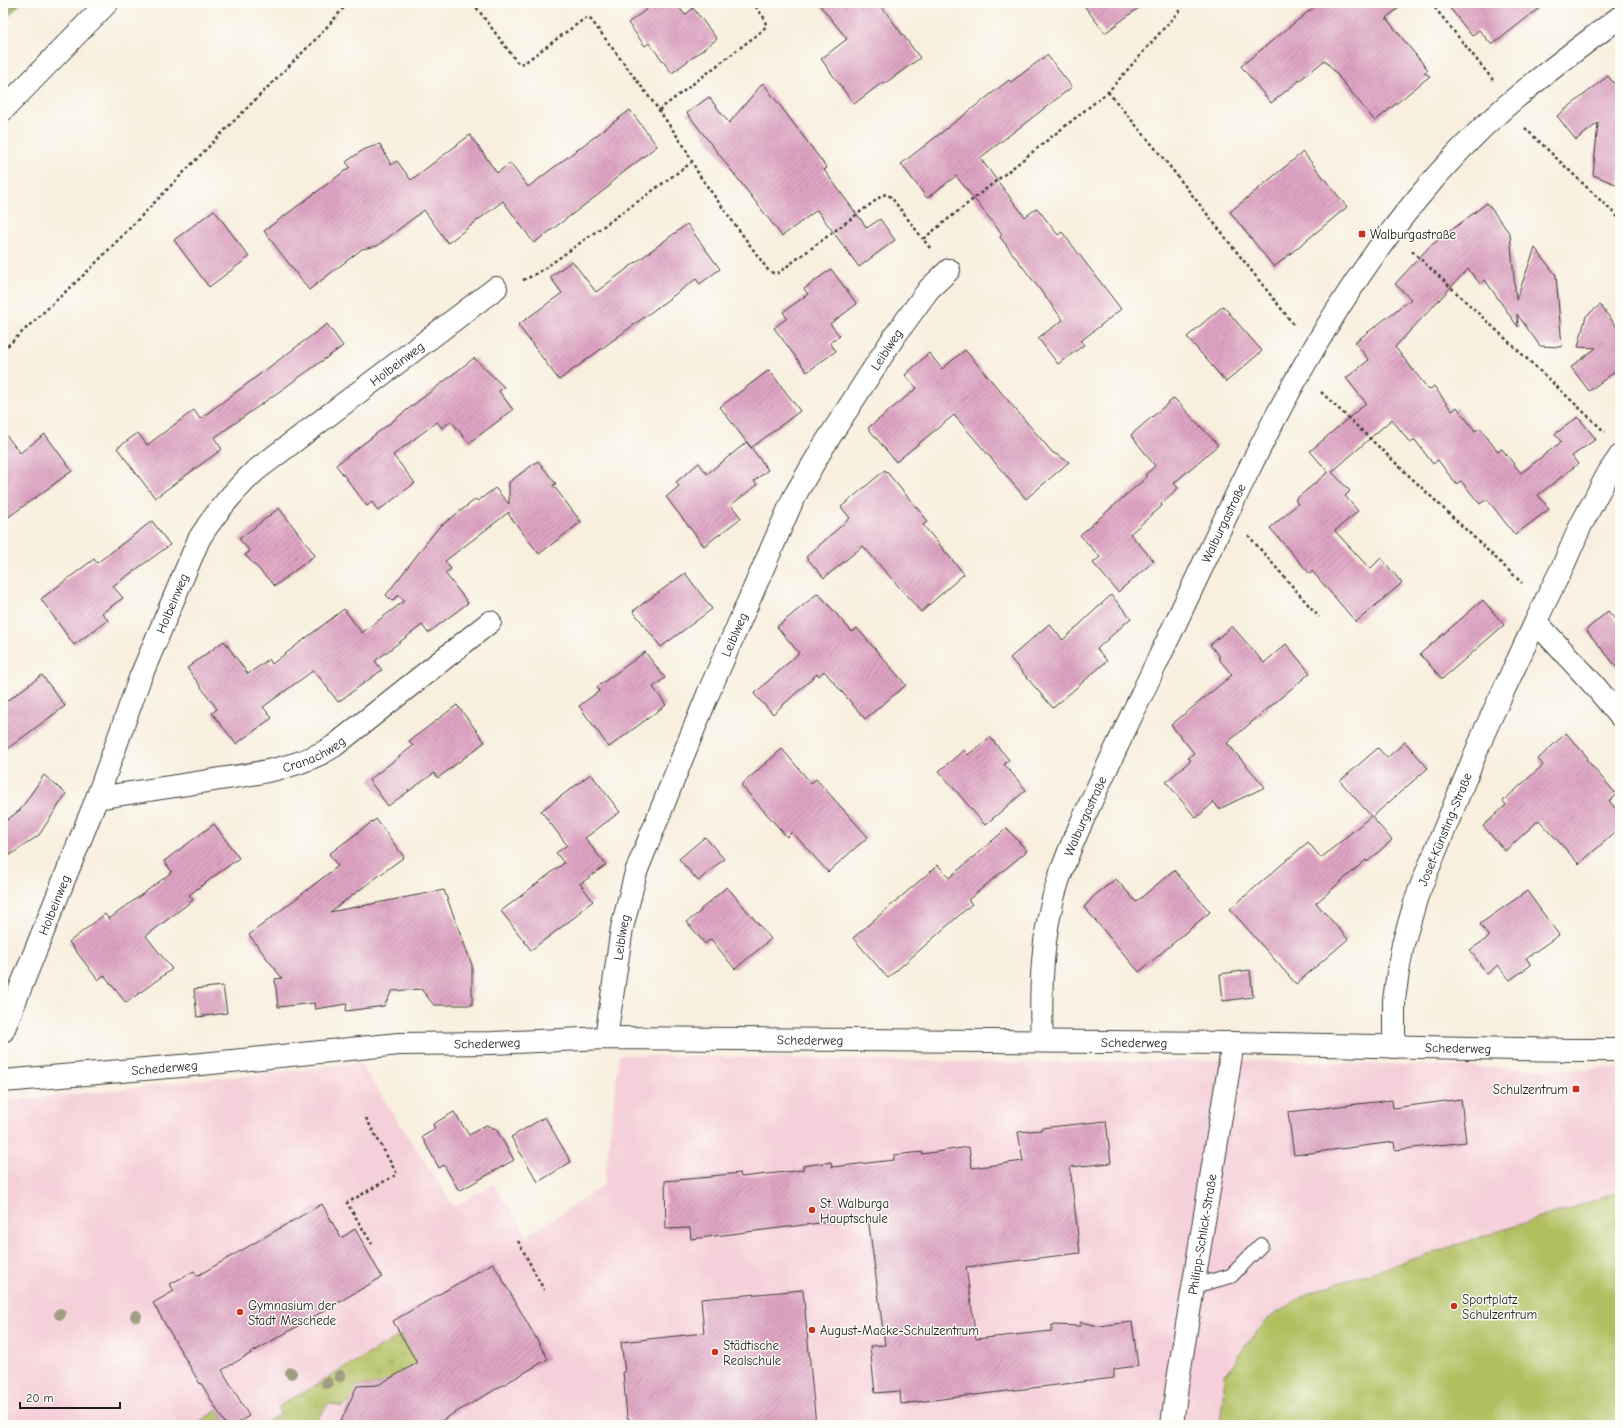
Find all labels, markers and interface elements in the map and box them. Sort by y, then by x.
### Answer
place label: Walburgastraße [1370,227,1456,242]
marker: Walburgastraße [1357,229,1367,239]
street label: Leiblweg [868,326,906,373]
street label: Holbeinweg [367,339,427,389]
street label: Walburgastraße [1198,481,1249,565]
street label: Holbeinweg [153,571,192,636]
street label: Leiblweg [718,610,751,659]
street label: Cranachweg [281,733,348,775]
street label: Josef-Künsting-Straße [1415,770,1475,888]
street label: Walburgastraße [1061,773,1110,858]
street label: Holbeinweg [35,873,73,937]
street label: Leiblweg [610,913,633,961]
street label: Schederweg [777,1032,843,1048]
street label: Schederweg [454,1035,521,1051]
street label: Schederweg [1101,1035,1167,1050]
street label: Schederweg [1425,1040,1491,1056]
street label: Schederweg [131,1057,198,1078]
place label: Schulzentrum [1493,1082,1568,1097]
marker: Schulzentrum [1571,1084,1581,1094]
street label: Philipp-Schlick-Straße [1185,1173,1220,1296]
place label: St. Walburga Hauptschule [820,1196,889,1226]
marker: St. Walburga Hauptschule [807,1205,817,1215]
place label: Sportplatz Schulzentrum [1462,1292,1537,1322]
place label: Gymnasium der Stadt Meschede [248,1298,337,1328]
marker: Sportplatz Schulzentrum [1449,1301,1459,1311]
marker: Gymnasium der Stadt Meschede [235,1307,245,1317]
place label: August-Macke-Schulzentrum [820,1323,979,1338]
marker: August-Macke-Schulzentrum [807,1325,817,1335]
place label: Städtische Realschule [723,1338,782,1368]
marker: Städtische Realschule [710,1347,720,1357]
scale bar [20,1384,120,1410]
text: 20 m [26,1391,54,1405]

